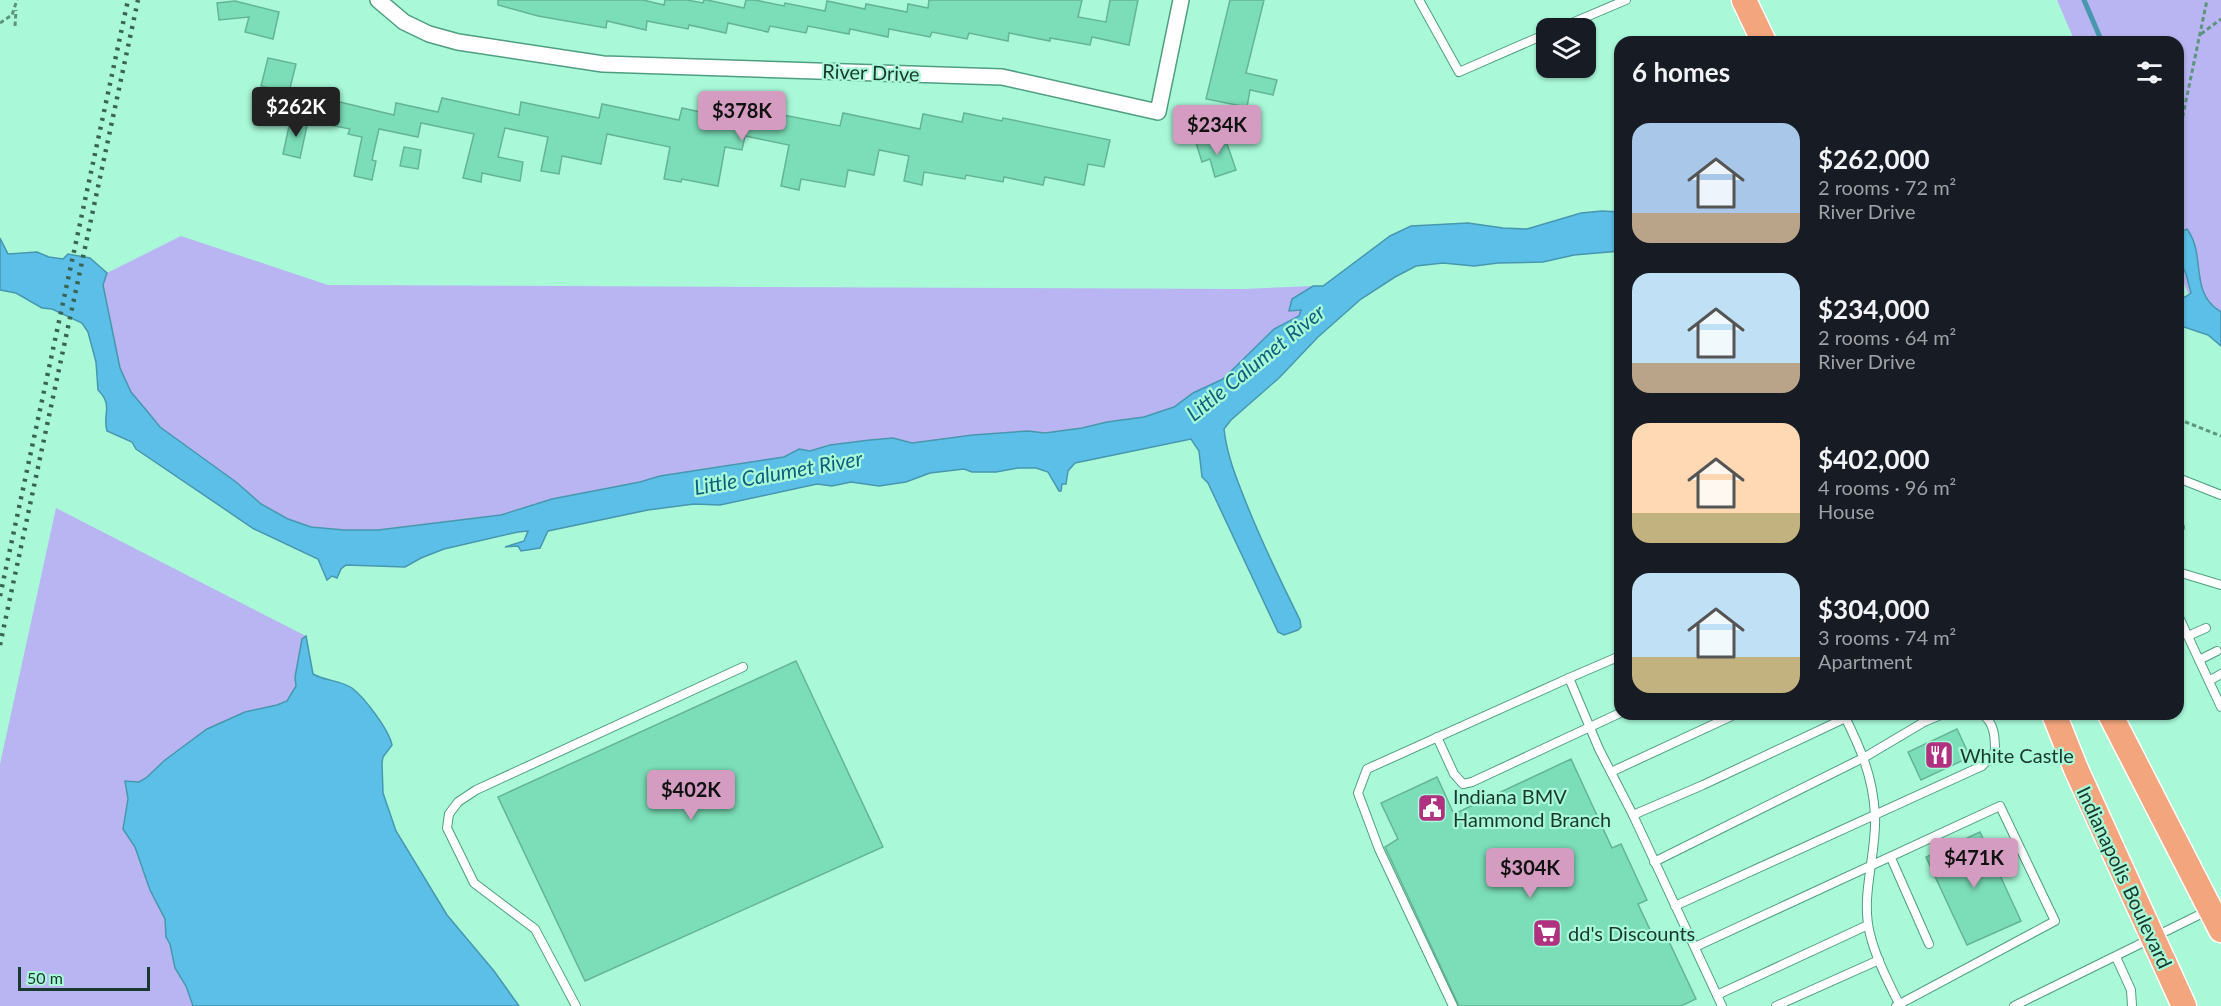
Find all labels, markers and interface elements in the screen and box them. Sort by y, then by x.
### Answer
map controls [1536,18,1596,78]
button: layers [1536,18,1596,78]
text: 6 homes [1632,56,1730,88]
icon: filters [2133,56,2166,89]
street label: River Drive [822,58,920,86]
pin: $262K [254,87,338,138]
pin: $378K [700,91,784,142]
text: $262K [266,94,326,118]
text: $378K [712,98,772,122]
pin: $234K [1175,105,1259,156]
text: $234K [1187,112,1247,136]
text: $262,000 [1818,143,1930,175]
icon: home [1680,147,1752,219]
text: 2 rooms · 72 m² [1818,175,1956,199]
text: River Drive [1818,199,1915,223]
text: $234,000 [1818,293,1930,325]
icon: home [1680,297,1752,369]
water label: Little Calumet River [1181,298,1330,425]
text: 2 rooms · 64 m² [1818,325,1956,349]
text: River Drive [1818,349,1915,373]
text: $402,000 [1818,443,1930,475]
water label: Little Calumet River [692,445,865,499]
icon: home [1680,447,1752,519]
text: 4 rooms · 96 m² [1818,475,1956,499]
text: House [1818,499,1875,523]
text: $304,000 [1818,593,1930,625]
icon: home [1680,597,1752,669]
text: 3 rooms · 74 m² [1818,625,1956,649]
text: Apartment [1818,649,1912,673]
restaurant icon: White Castle [1923,739,1955,771]
place label: White Castle [1960,743,2074,767]
pin: $402K [649,770,733,821]
text: $402K [661,777,721,801]
street label: Indianapolis Boulevard [2072,782,2178,972]
place label: Indiana BMV Hammond Branch [1453,784,1611,831]
public building icon: Indiana BMV Hammond Branch [1416,792,1448,824]
pin: $471K [1932,838,2016,889]
text: $471K [1944,845,2004,869]
pin: $304K [1488,848,1572,899]
text: $304K [1500,855,1560,879]
supermarket icon: dd's Discounts [1531,917,1563,949]
place label: dd's Discounts [1568,921,1695,945]
scale bar [18,964,150,992]
text: 50 m [27,968,63,987]

